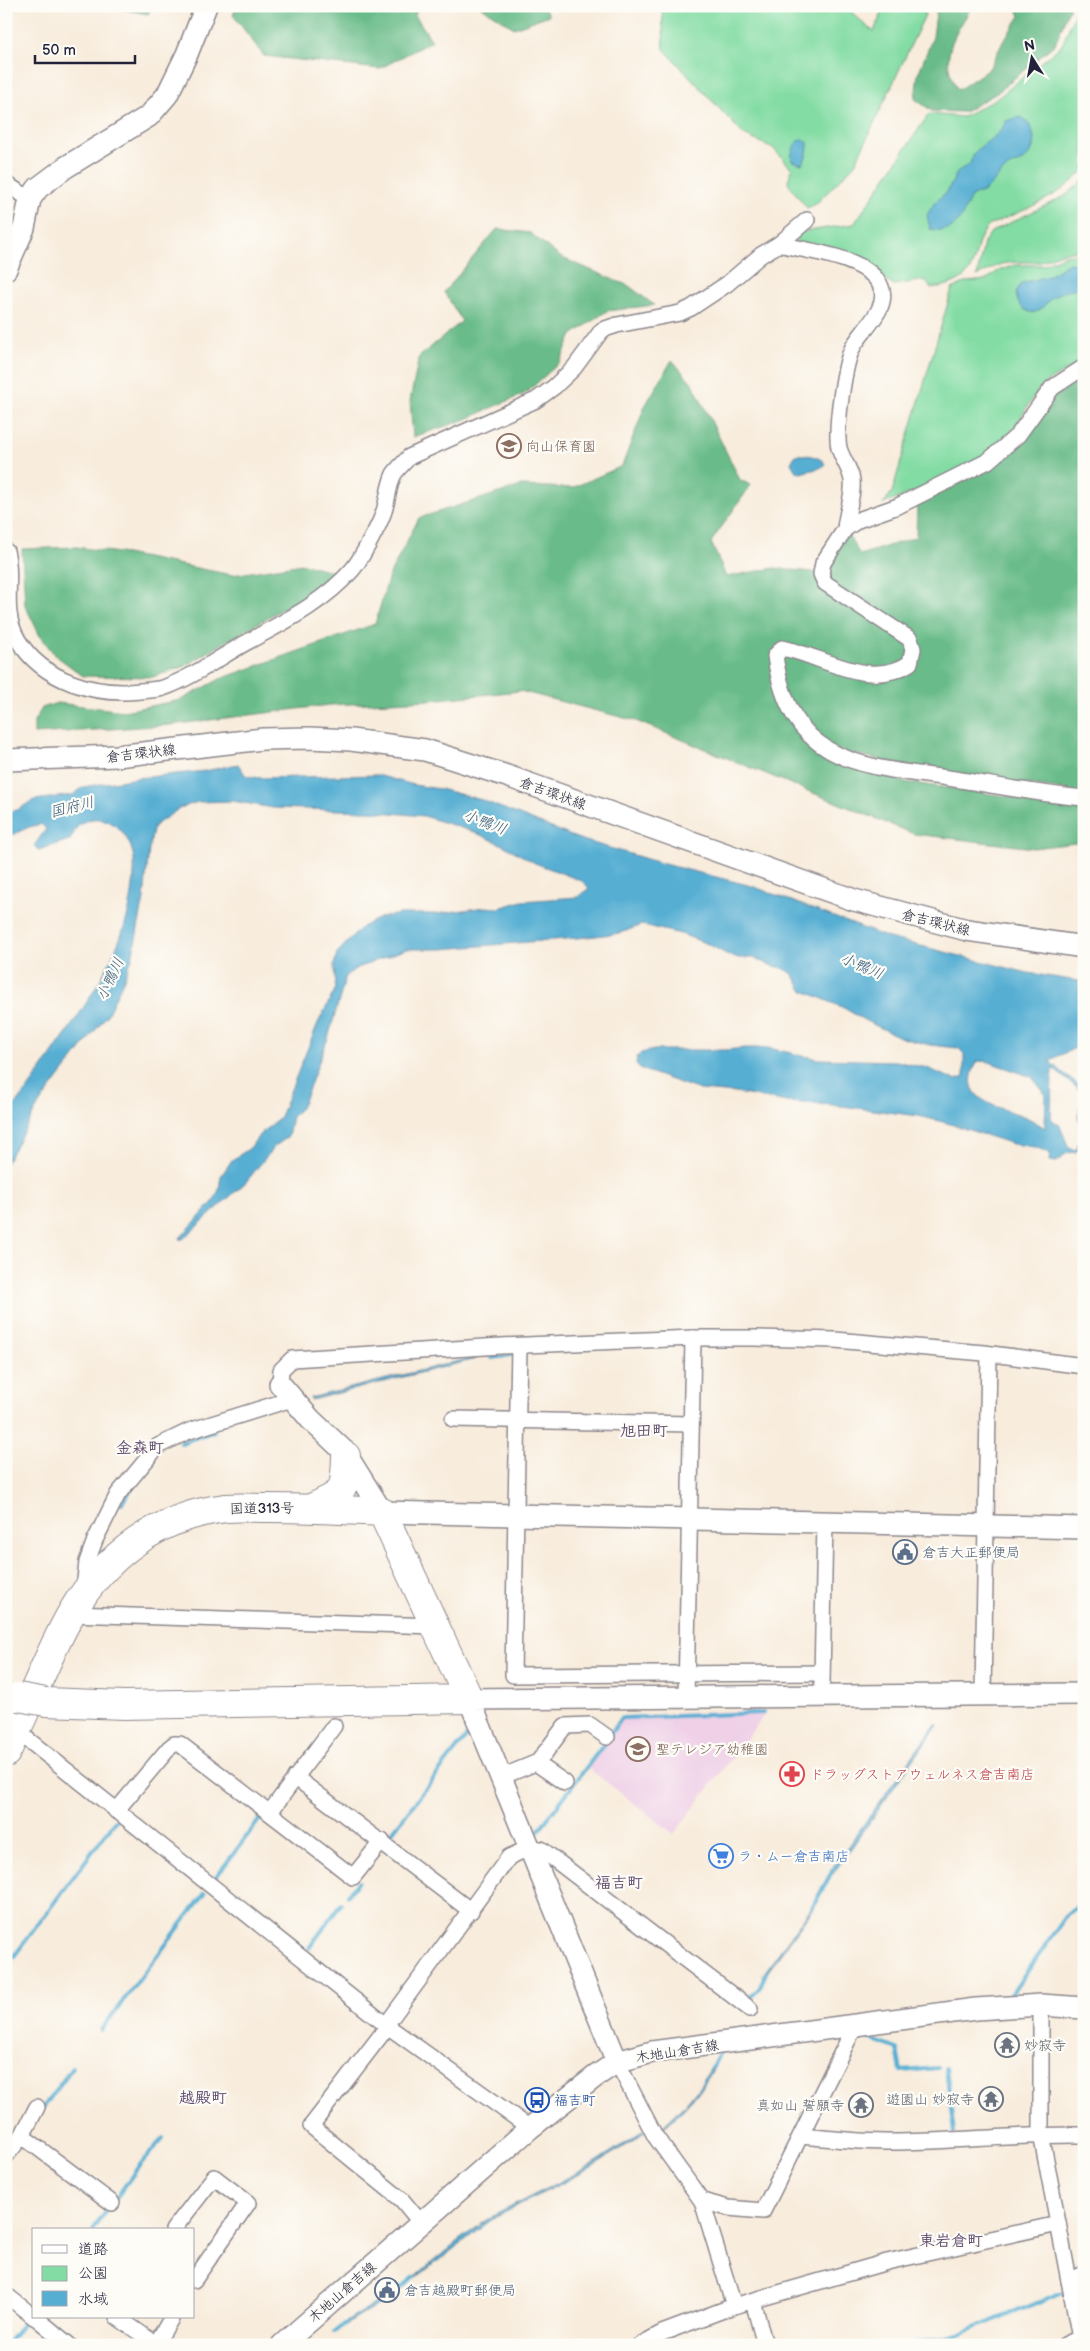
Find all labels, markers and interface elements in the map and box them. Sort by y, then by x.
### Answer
scale bar [35,32,135,64]
north arrow [1008,32,1058,82]
text: N [1023,36,1036,55]
text: 50 m [42,41,76,60]
school or university icon: 向山保育園 [496,433,522,459]
place label: 向山保育園 [526,438,596,455]
street label: 倉吉環状線 [105,741,177,766]
street label: 倉吉環状線 [517,774,589,813]
water label: 国府川 [48,793,96,822]
water label: 小鴨川 [460,806,509,839]
street label: 倉吉環状線 [900,906,972,939]
water label: 小鴨川 [837,949,886,984]
water label: 小鴨川 [92,955,129,1004]
district label: 旭田町 [620,1422,668,1441]
district label: 金森町 [116,1439,164,1458]
street label: 国道313号 [230,1499,294,1518]
public building icon: 倉吉大正郵便局 [892,1539,918,1565]
place label: 倉吉大正郵便局 [922,1544,1020,1561]
school or university icon: 聖テレジア幼稚園 [625,1736,651,1762]
place label: 聖テレジア幼稚園 [656,1741,768,1758]
pharmacy icon: ドラッグストアウェルネス倉吉南店 [779,1761,805,1787]
place label: ドラッグストアウェルネス倉吉南店 [810,1766,1035,1783]
supermarket icon: ラ・ムー倉吉南店 [708,1843,734,1869]
place label: ラ・ムー倉吉南店 [738,1848,849,1865]
district label: 福吉町 [595,1874,643,1893]
temple icon: 妙寂寺 [994,2032,1020,2058]
street label: 木地山倉吉線 [634,2037,720,2066]
place label: 妙寂寺 [1024,2037,1066,2054]
temple icon: 遊園山 妙寂寺 [978,2086,1004,2112]
bus stop icon: 福吉町 [524,2087,550,2113]
district label: 越殿町 [179,2089,227,2108]
place label: 遊園山 妙寂寺 [886,2091,974,2108]
place label: 福吉町 [554,2092,596,2109]
temple icon: 真如山 誓願寺 [848,2092,874,2118]
place label: 真如山 誓願寺 [756,2097,844,2114]
legend [32,2228,195,2318]
district label: 東岩倉町 [919,2232,983,2251]
text: 道路 [78,2240,108,2259]
street label: 木地山倉吉線 [305,2258,380,2326]
text: 公園 [78,2264,108,2283]
public building icon: 倉吉越殿町郵便局 [374,2277,400,2303]
place label: 倉吉越殿町郵便局 [404,2282,516,2299]
text: 水域 [78,2290,108,2309]

